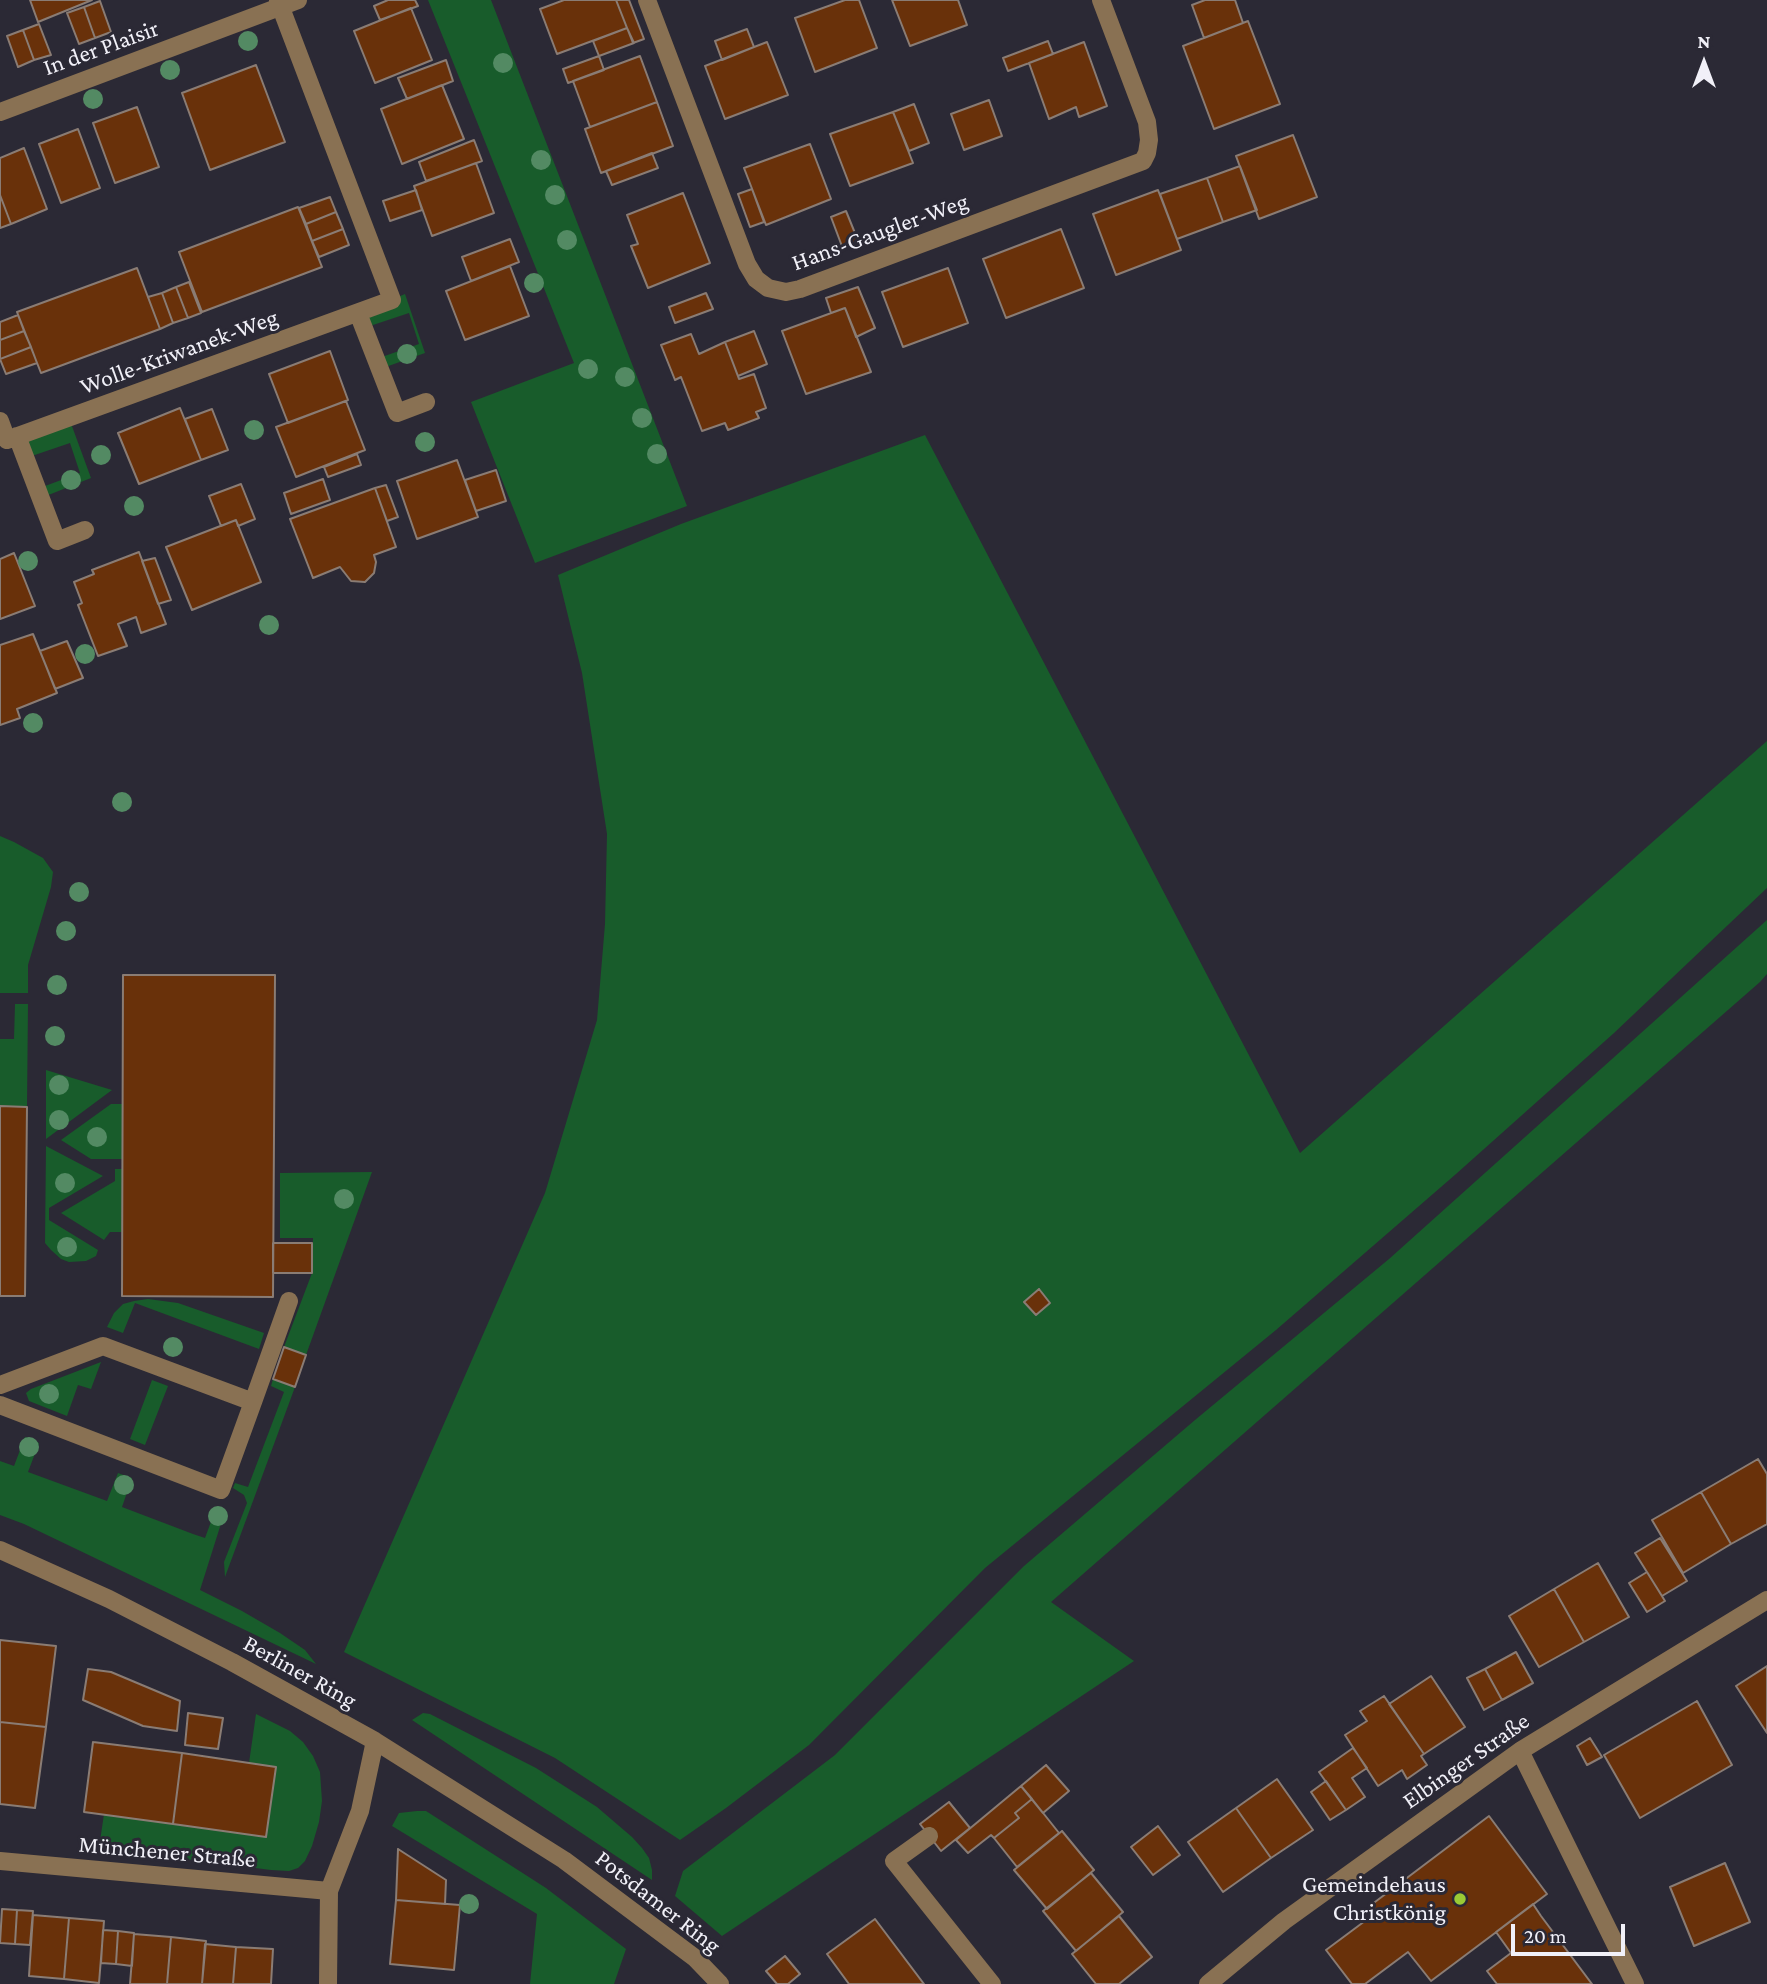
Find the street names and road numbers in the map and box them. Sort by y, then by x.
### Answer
street label: In der Plaisir [39,14,163,82]
street label: Hans-Gaugler-Weg [788,187,972,277]
street label: Wolle-Kriwanek-Weg [76,303,282,401]
street label: Berliner Ring [238,1629,362,1715]
street label: Elbinger Straße [1397,1707,1535,1815]
street label: Münchener Straße [77,1830,257,1874]
street label: Potsdamer Ring [590,1844,726,1960]

